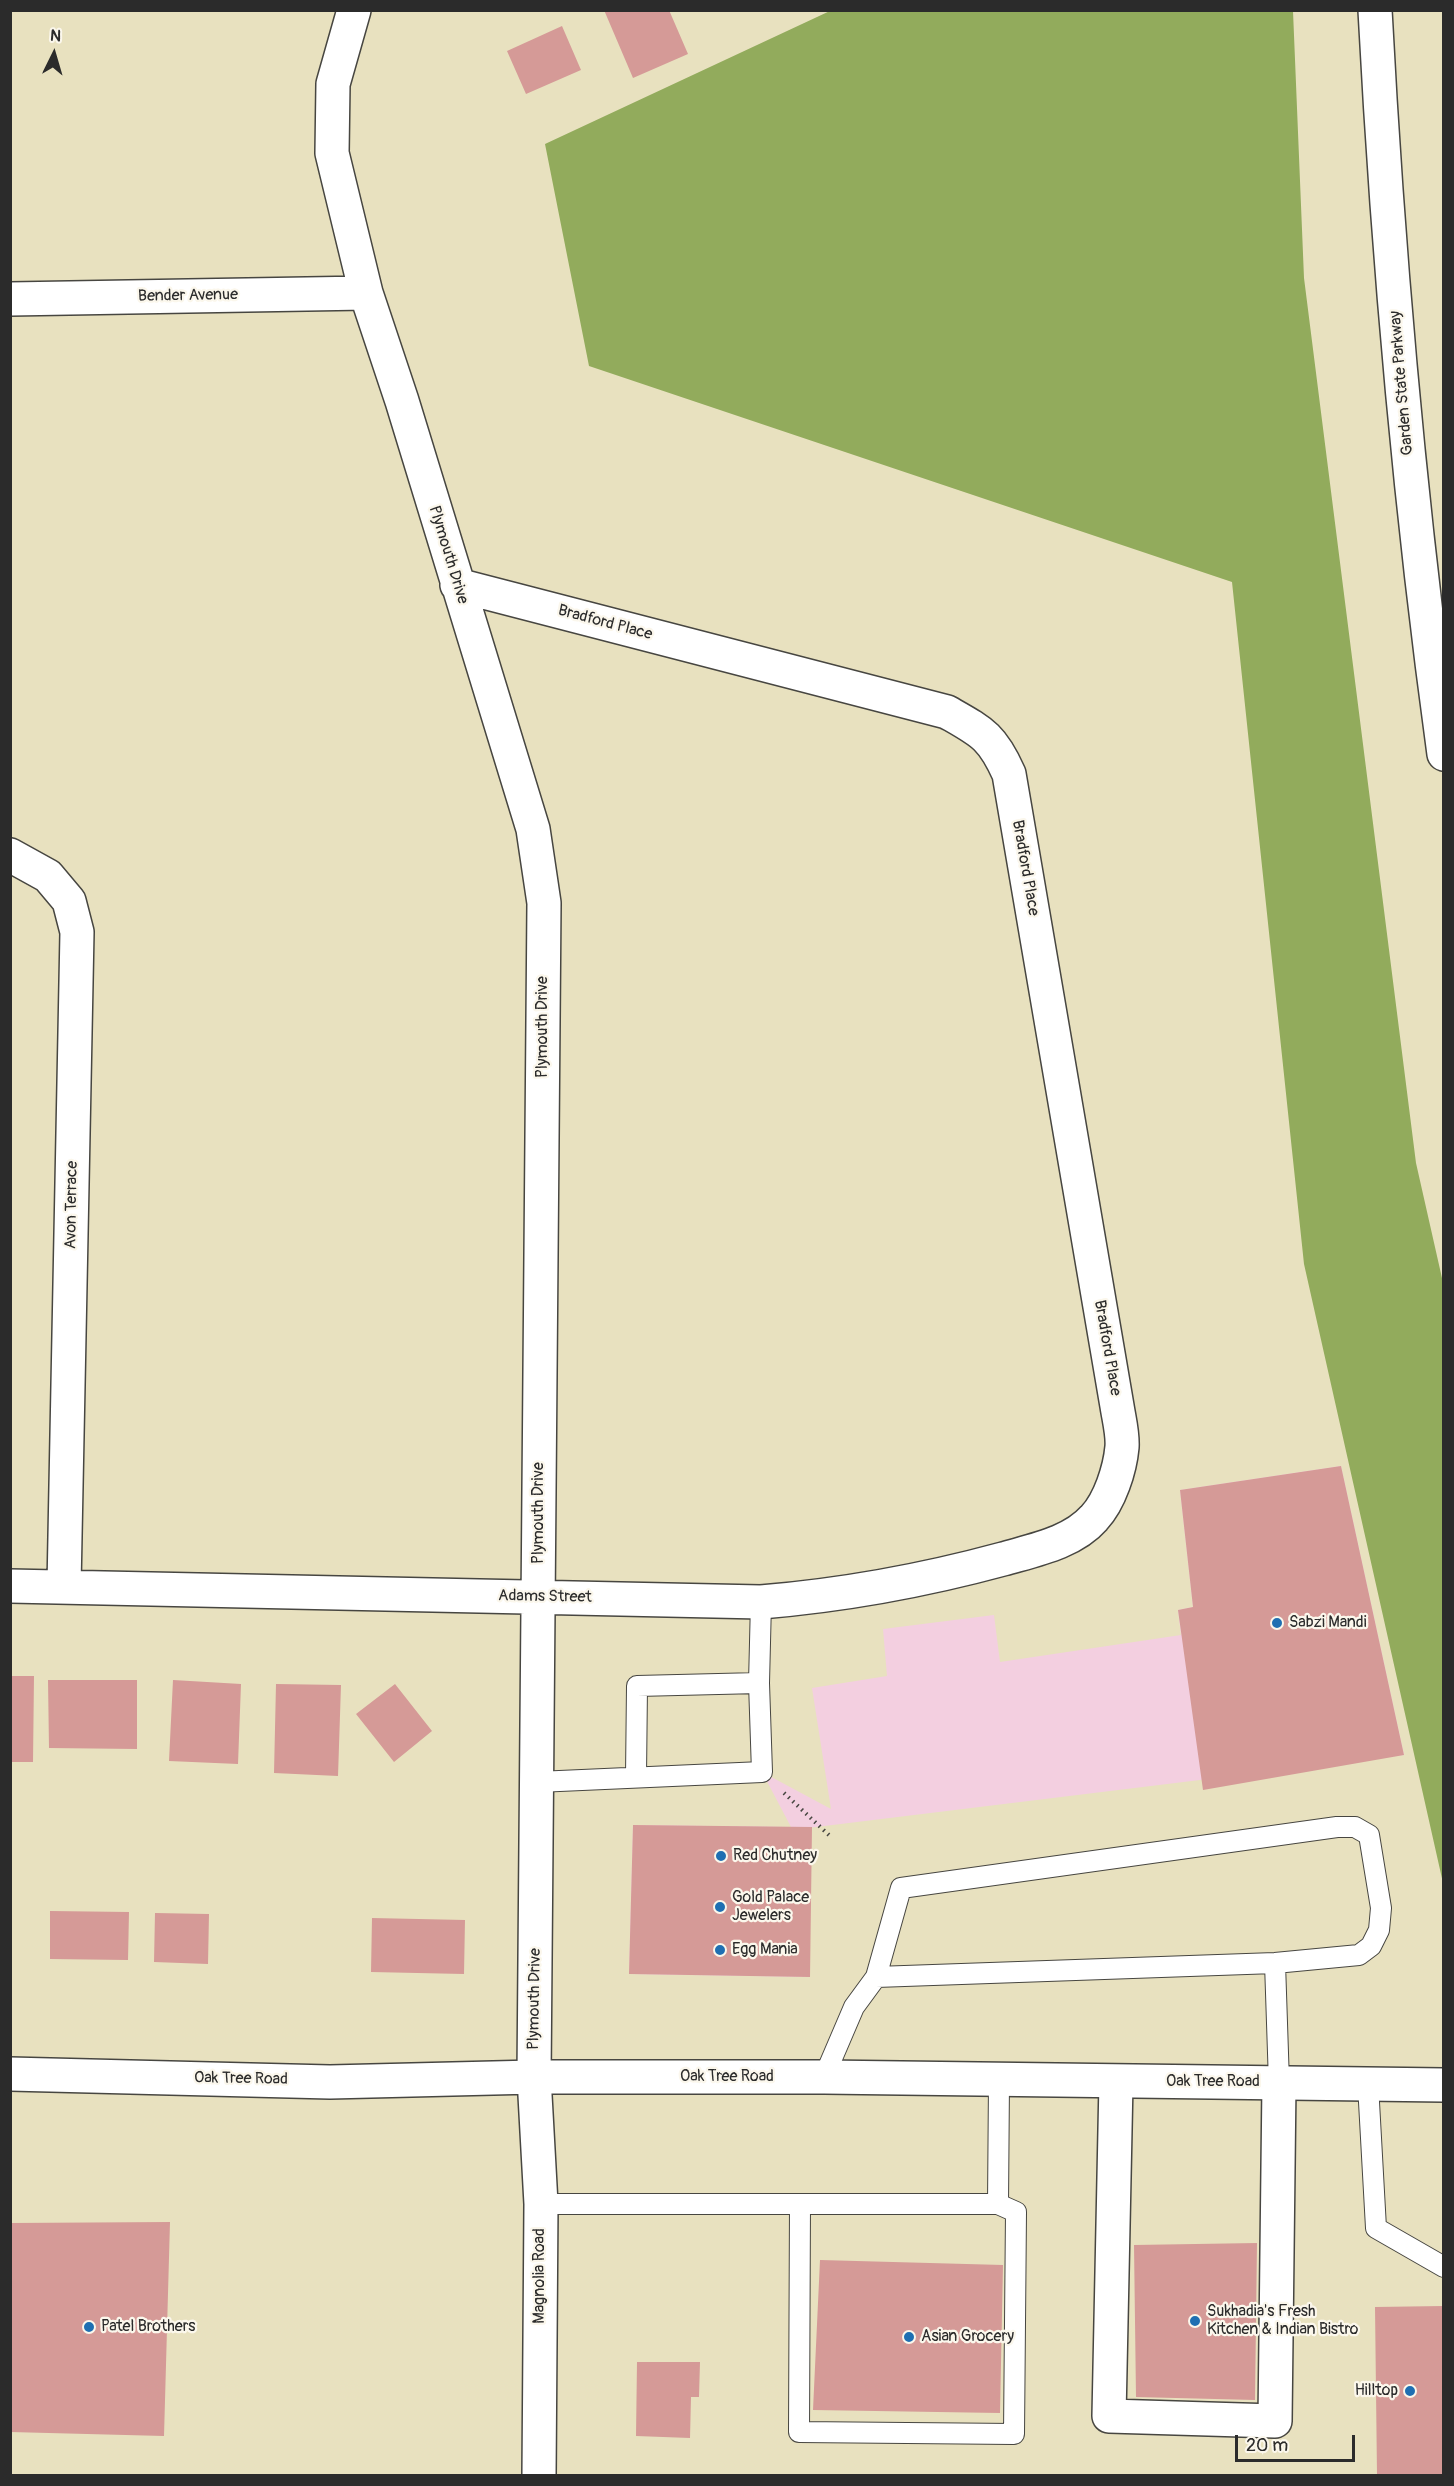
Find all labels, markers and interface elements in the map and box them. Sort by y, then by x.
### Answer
north arrow [24,24,84,84]
text: N [49,26,62,47]
street label: Bender Avenue [138,286,238,306]
street label: Garden State Parkway [1386,310,1418,456]
street label: Plymouth Drive [424,503,472,607]
street label: Bradford Place [556,601,654,645]
street label: Bradford Place [1007,819,1043,917]
street label: Plymouth Drive [533,976,553,1078]
street label: Avon Terrace [62,1161,82,1249]
street label: Bradford Place [1089,1299,1125,1397]
street label: Plymouth Drive [529,1462,549,1564]
street label: Adams Street [498,1587,592,1607]
place label: Sabzi Mandi [1289,1613,1367,1633]
marker: Sabzi Mandi [1270,1616,1284,1630]
place label: Red Chutney [733,1846,817,1866]
marker: Red Chutney [714,1849,728,1863]
place label: Gold Palace Jewelers [732,1888,809,1926]
marker: Gold Palace Jewelers [713,1900,727,1914]
place label: Egg Mania [732,1940,798,1960]
marker: Egg Mania [713,1943,727,1957]
street label: Plymouth Drive [525,1948,545,2050]
street label: Oak Tree Road [680,2067,774,2087]
street label: Oak Tree Road [194,2069,288,2089]
street label: Oak Tree Road [1166,2072,1260,2092]
street label: Magnolia Road [530,2228,550,2324]
place label: Sukhadia's Fresh Kitchen & Indian Bistro [1207,2302,1358,2340]
marker: Sukhadia's Fresh Kitchen & Indian Bistro [1188,2314,1202,2328]
place label: Patel Brothers [101,2317,196,2337]
marker: Patel Brothers [82,2320,96,2334]
place label: Asian Grocery [921,2327,1014,2347]
marker: Asian Grocery [902,2330,916,2344]
place label: Hilltop [1355,2381,1398,2401]
marker: Hilltop [1403,2384,1417,2398]
scale bar [1238,2423,1358,2461]
text: 20 m [1246,2434,1288,2457]

